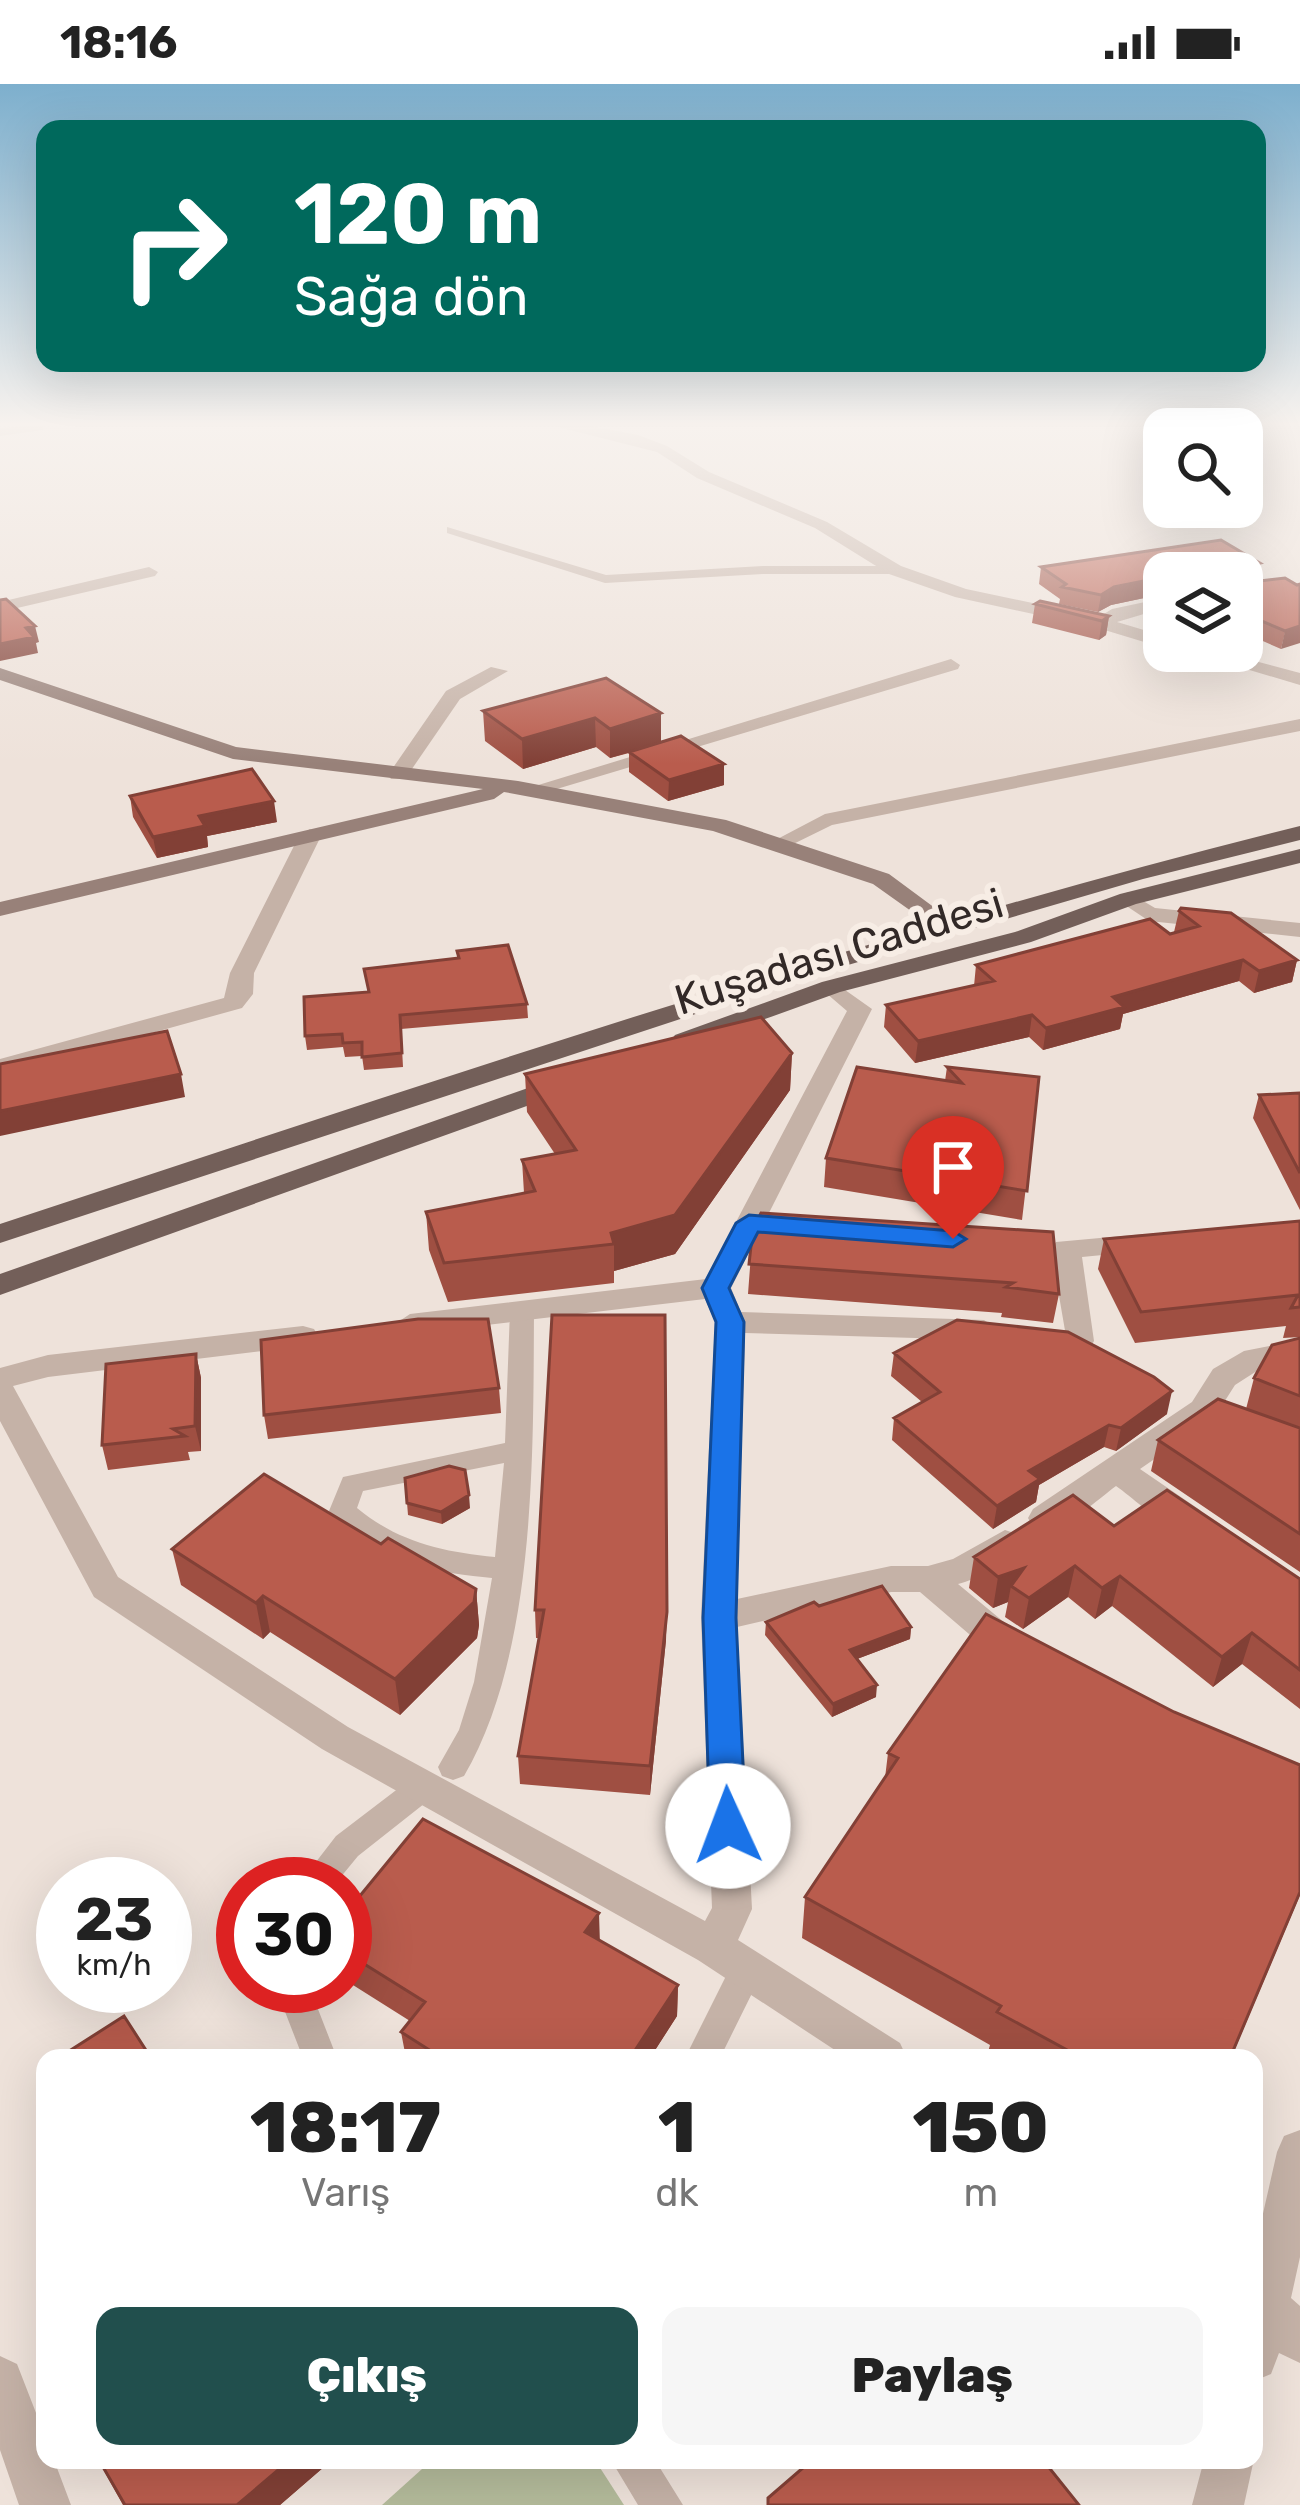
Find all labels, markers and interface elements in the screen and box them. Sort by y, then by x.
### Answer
text: 18:16 [60,16,178,69]
text: 120 m [294,164,542,264]
icon: right [96,168,252,324]
text: Sağa dön [294,265,529,329]
map controls [1143,408,1263,672]
button: search [1143,408,1263,528]
button: layers [1143,552,1263,672]
street label: Kuşadası Caddesi [669,878,1009,1026]
pin [902,1116,1004,1239]
icon: arrive [920,1134,986,1200]
position arrow [665,1763,791,1889]
speed limit sign: 30 [216,1857,372,2013]
text: 23 [75,1884,153,1955]
text: km/h [77,1947,151,1983]
text: 18:17 [250,2085,441,2170]
text: 1 [658,2085,696,2170]
text: 150 [913,2085,1049,2170]
text: Varış [301,2170,390,2216]
text: dk [655,2170,699,2216]
text: m [963,2170,998,2216]
button: Çıkış [96,2307,638,2445]
button: Paylaş [662,2307,1203,2445]

